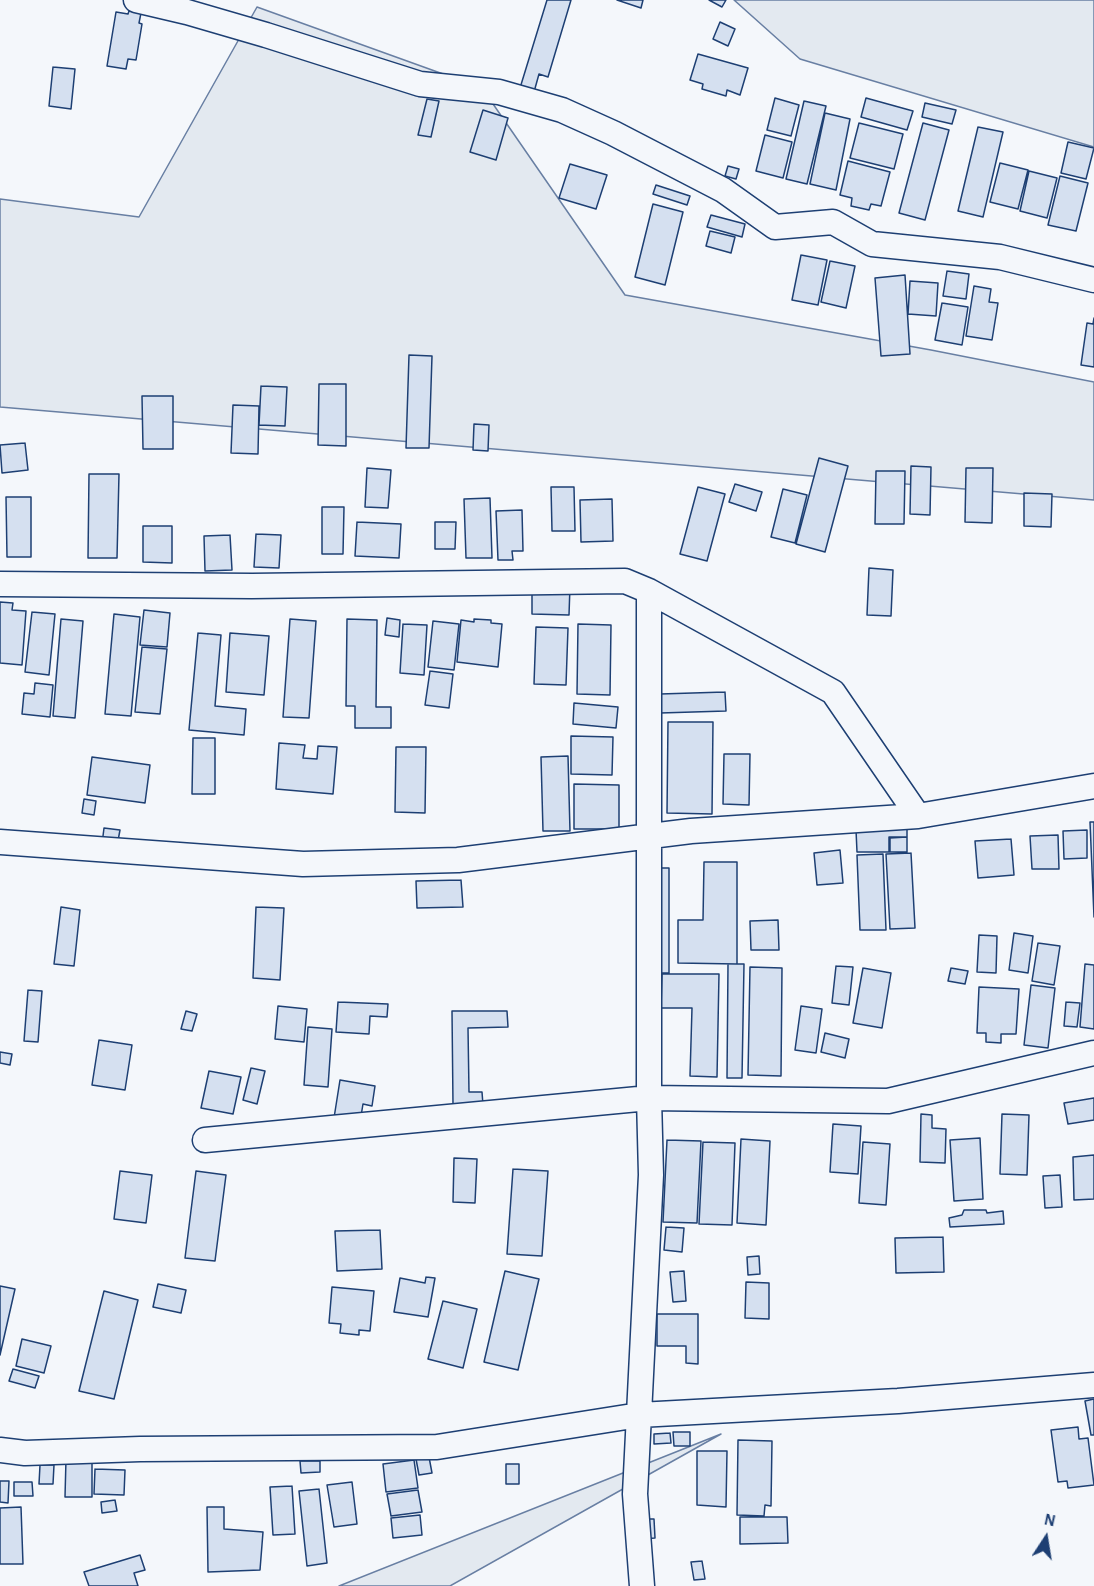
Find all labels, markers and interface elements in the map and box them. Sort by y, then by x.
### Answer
north arrow [1016,1508,1076,1568]
text: N [1043,1511,1057,1529]

